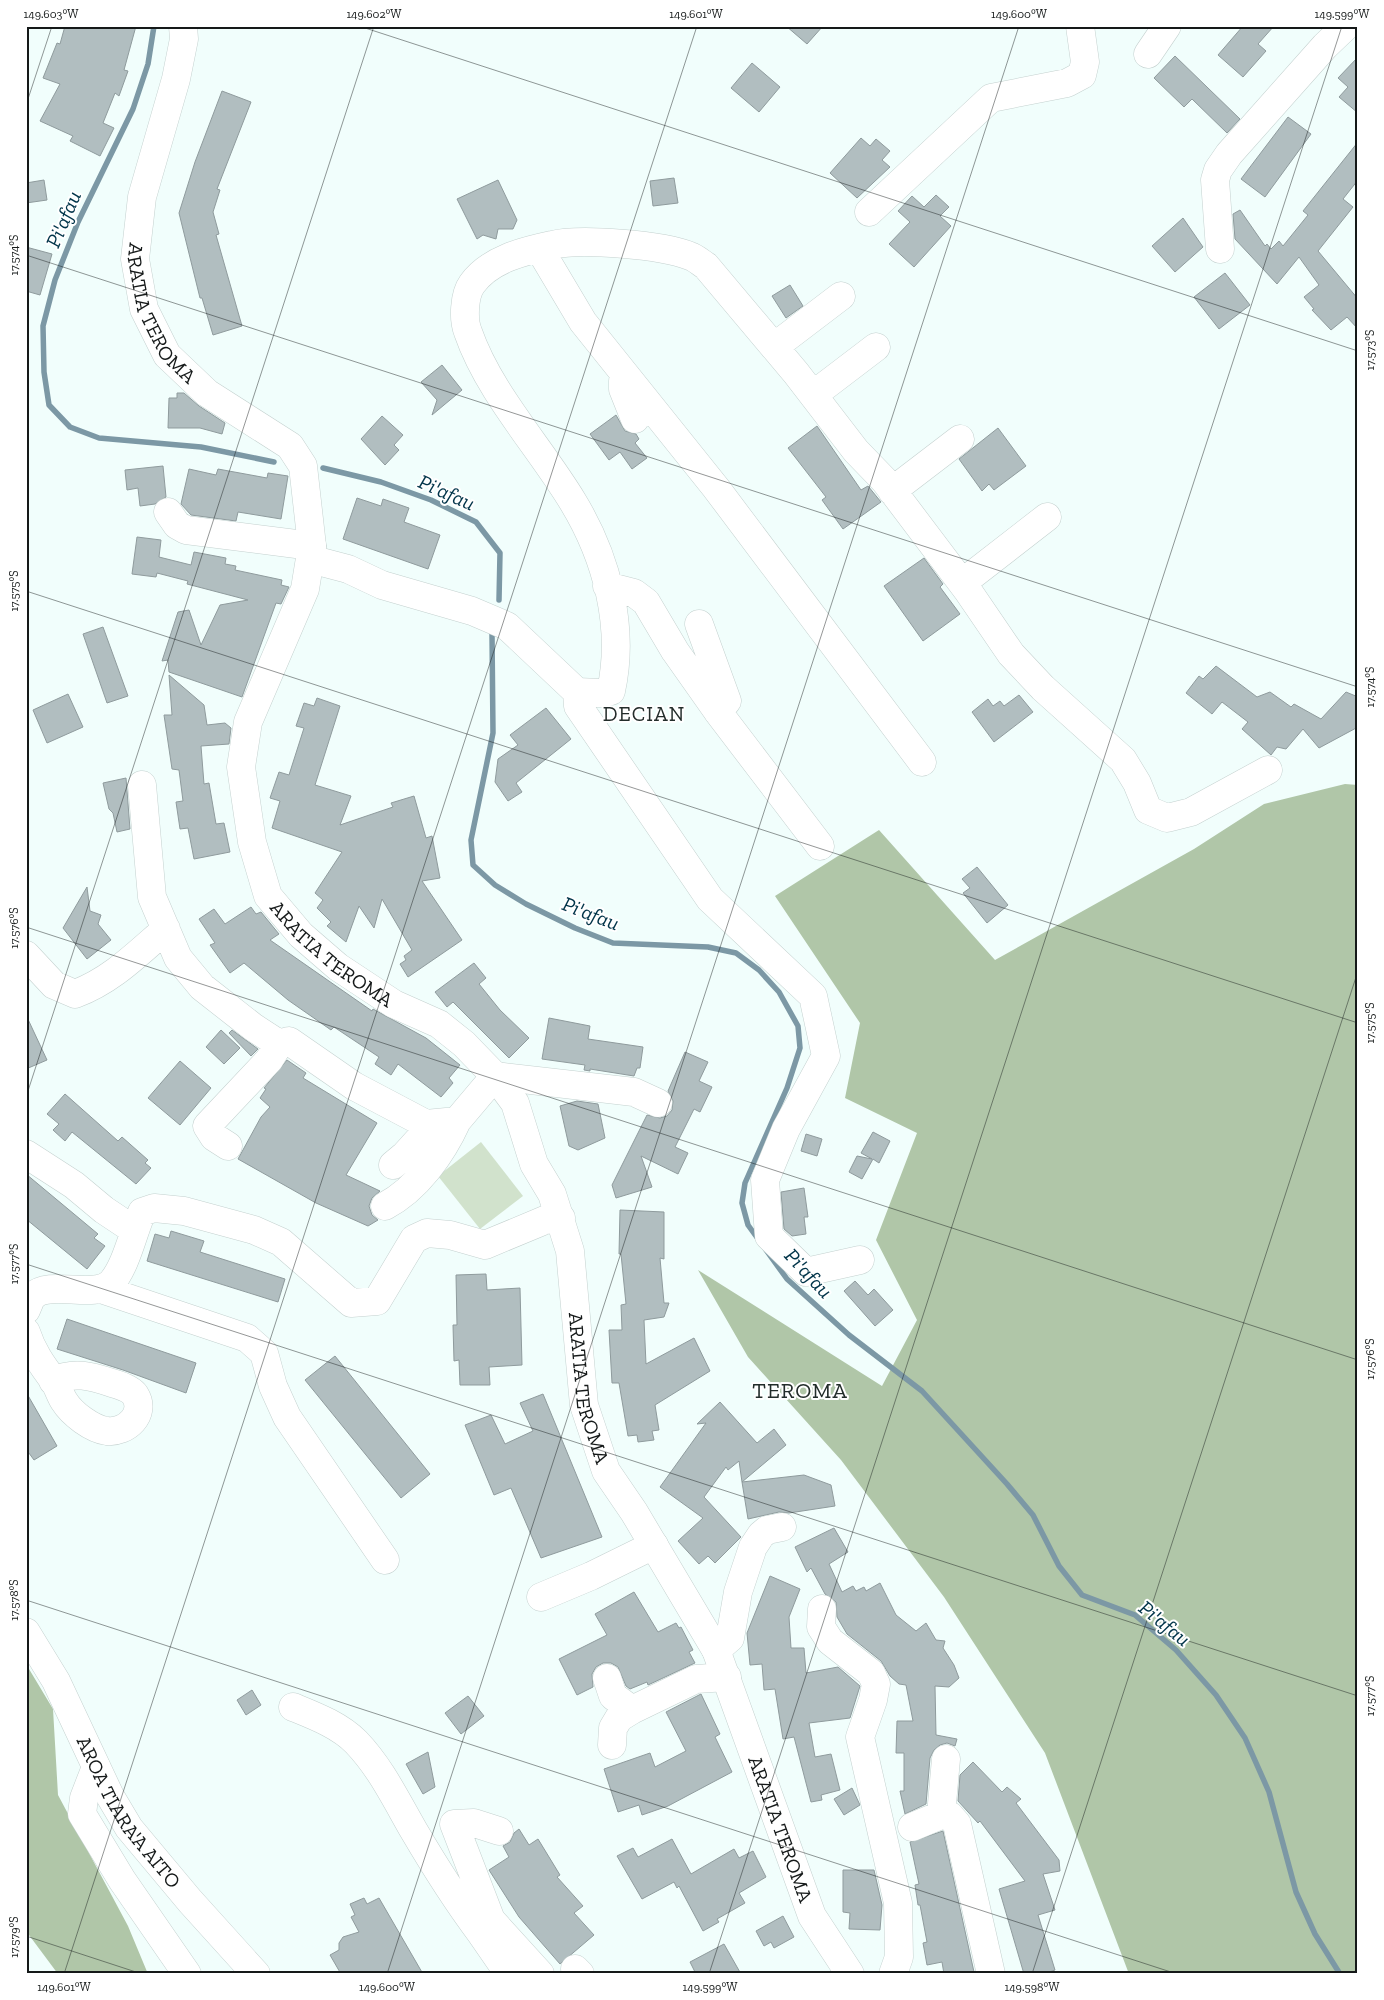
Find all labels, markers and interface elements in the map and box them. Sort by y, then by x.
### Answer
text: 149.603°W [24,7,79,21]
text: 149.602°W [346,7,402,21]
text: 149.601°W [669,7,723,21]
text: 149.600°W [991,7,1048,21]
text: 149.599°W [1315,7,1370,21]
water label: Pi'afau [40,187,86,251]
text: 17.574°S [7,235,21,275]
street label: ARATIA TEROMA [123,242,202,389]
text: 17.573°S [1363,330,1377,370]
water label: Pi'afau [415,469,479,515]
text: 17.575°S [7,570,21,612]
text: 17.574°S [1363,667,1377,707]
district label: DECIAN [603,701,685,726]
water label: Pi'afau [559,891,623,935]
street label: ARATIA TEROMA [265,896,399,1013]
text: 17.576°S [7,907,21,949]
text: 17.575°S [1363,1002,1377,1044]
water label: Pi'afau [780,1243,838,1303]
text: 17.577°S [7,1244,21,1284]
street label: ARATIA TEROMA [564,1311,615,1468]
text: 17.576°S [1363,1338,1377,1380]
district label: TEROMA [752,1377,848,1404]
text: 17.578°S [7,1579,21,1621]
water label: Pi'afau [1134,1595,1196,1651]
text: 17.577°S [1363,1676,1377,1716]
street label: AROA TIARA'A AITO [72,1732,186,1893]
street label: ARATIA TEROMA [743,1753,818,1906]
text: 17.579°S [7,1916,21,1958]
text: 149.601°W [37,1980,91,1994]
text: 149.600°W [359,1980,416,1994]
text: 149.599°W [683,1980,738,1994]
text: 149.598°W [1005,1980,1060,1994]

